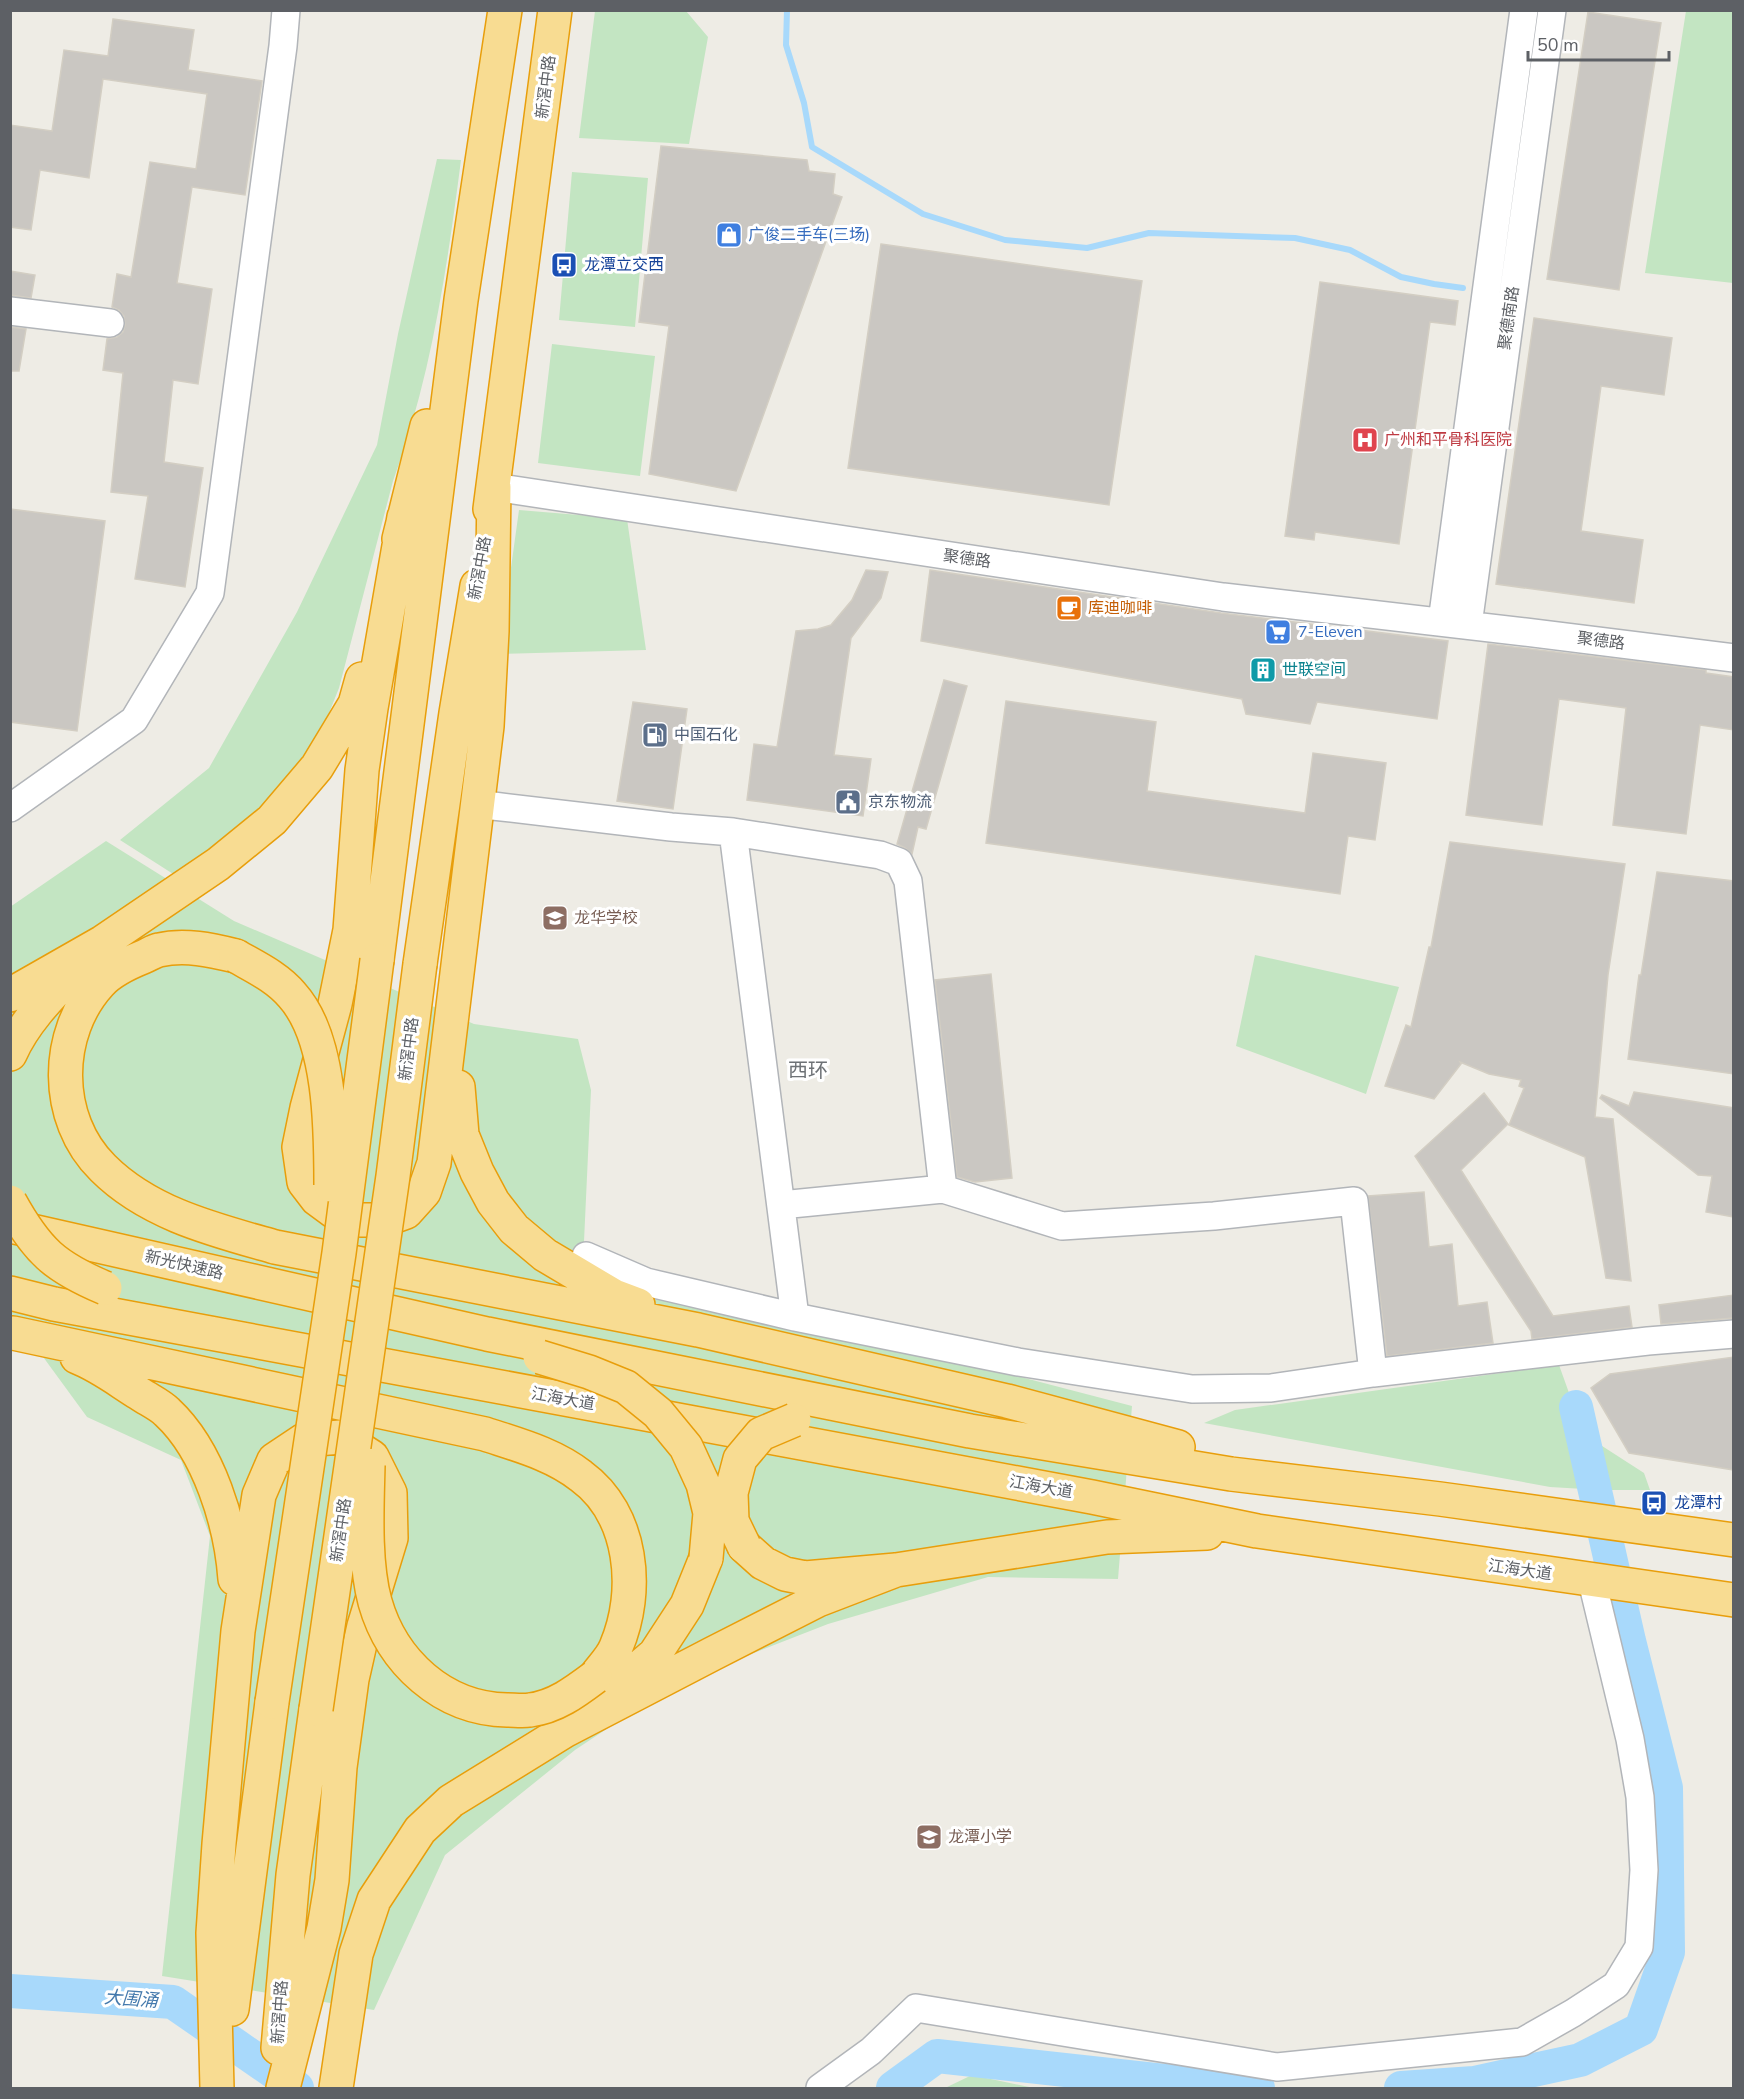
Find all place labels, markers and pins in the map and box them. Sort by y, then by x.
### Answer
shop icon: 广俊二手车(三场) [714,220,744,250]
place label: 广俊二手车(三场) [748,224,870,246]
bus stop icon: 龙潭立交西 [549,250,579,280]
place label: 龙潭立交西 [584,254,664,276]
hospital icon: 广州和平骨科医院 [1350,425,1380,455]
place label: 广州和平骨科医院 [1384,429,1512,451]
cafe icon: 库迪咖啡 [1054,593,1084,623]
place label: 库迪咖啡 [1088,597,1152,619]
supermarket icon: 7-Eleven [1263,617,1293,647]
place label: 7-Eleven [1298,621,1363,643]
building icon: 世联空间 [1248,655,1278,685]
place label: 世联空间 [1282,659,1346,681]
fuel station icon: 中国石化 [640,720,670,750]
place label: 中国石化 [674,724,738,746]
public building icon: 京东物流 [833,787,863,817]
place label: 京东物流 [868,791,932,813]
school or university icon: 龙华学校 [540,903,570,933]
place label: 龙华学校 [574,907,638,929]
bus stop icon: 龙潭村 [1639,1488,1669,1518]
place label: 龙潭村 [1674,1492,1722,1514]
school or university icon: 龙潭小学 [914,1822,944,1852]
place label: 龙潭小学 [948,1826,1012,1848]

